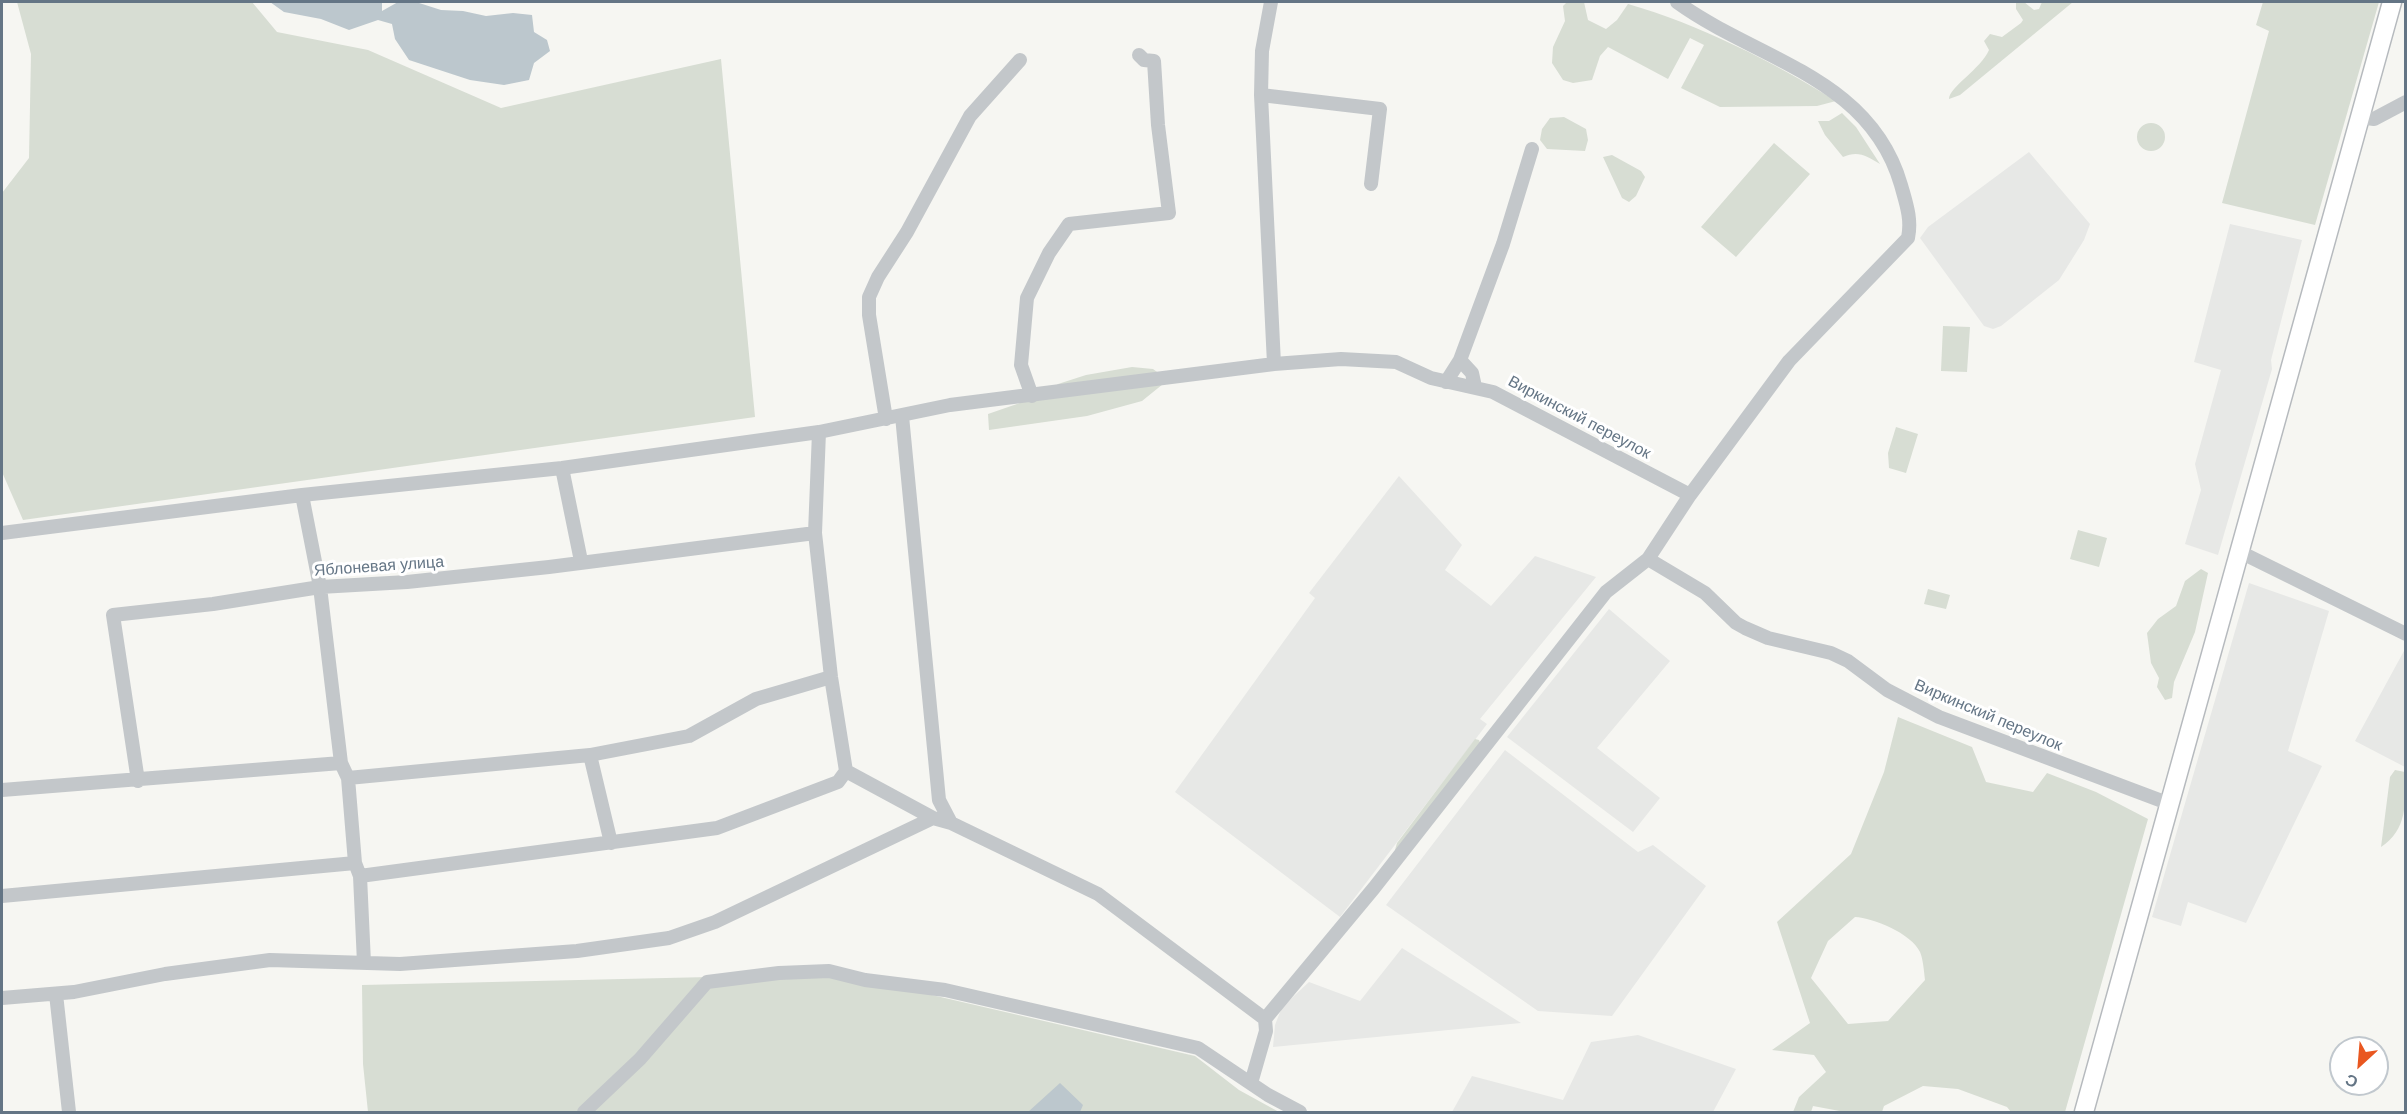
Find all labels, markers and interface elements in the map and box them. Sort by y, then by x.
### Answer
street label: Виркинский переулок [1504,372,1654,464]
street label: Яблоневая улица [313,553,445,581]
street label: Виркинский переулок [1911,676,2065,756]
north arrow [2329,1036,2389,1096]
text: С [2342,1069,2362,1093]

